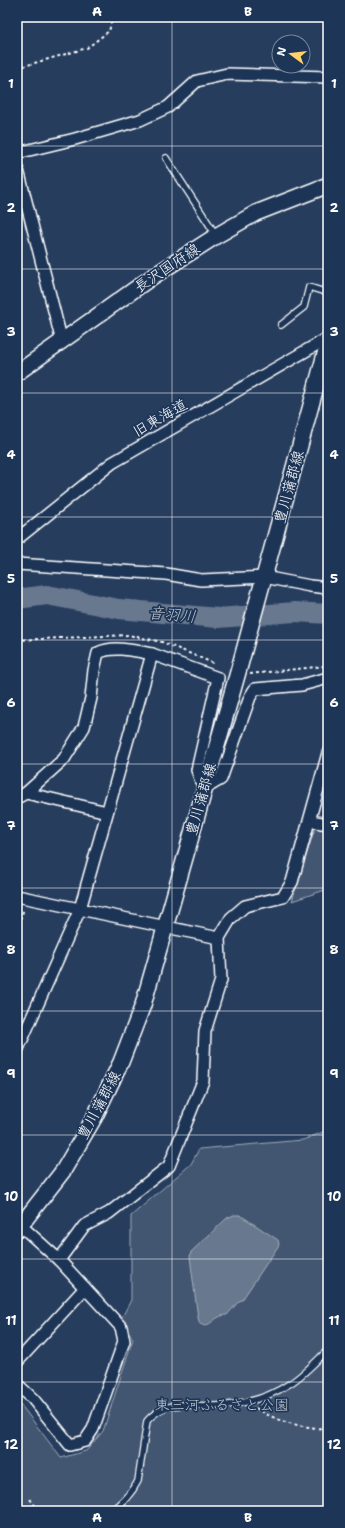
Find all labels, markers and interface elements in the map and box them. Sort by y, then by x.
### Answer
text: A [92,3,102,20]
text: B [244,3,252,20]
north arrow [271,34,311,74]
text: N [273,45,290,58]
text: 1 [8,75,14,92]
text: 1 [331,75,337,92]
text: 2 [6,199,16,216]
text: 2 [329,199,339,216]
street label: 長沢国府線 [130,239,204,297]
text: 3 [6,323,16,340]
text: 3 [329,323,339,340]
street label: 旧東海道 [129,394,191,442]
text: 4 [6,446,16,463]
text: 4 [329,446,339,463]
street label: 豊川蒲郡線 [270,448,308,526]
text: 5 [7,570,15,587]
text: 5 [330,570,338,587]
water label: 音羽川 [147,602,197,627]
text: 6 [6,694,16,711]
text: 6 [329,694,339,711]
street label: 豊川蒲郡線 [181,760,221,838]
text: 7 [6,817,16,834]
text: 7 [329,817,339,834]
text: 8 [6,941,16,958]
text: 8 [329,941,339,958]
text: 9 [6,1065,16,1082]
text: 9 [329,1065,339,1082]
street label: 豊川蒲郡線 [73,1067,125,1143]
text: 10 [4,1188,18,1205]
text: 10 [327,1188,341,1205]
text: 11 [5,1312,17,1329]
text: 11 [328,1312,340,1329]
park label: 東三河ふるさと公園 [155,1395,289,1415]
text: 12 [4,1436,18,1453]
text: 12 [327,1436,341,1453]
text: A [92,1509,102,1526]
text: B [244,1509,252,1526]

